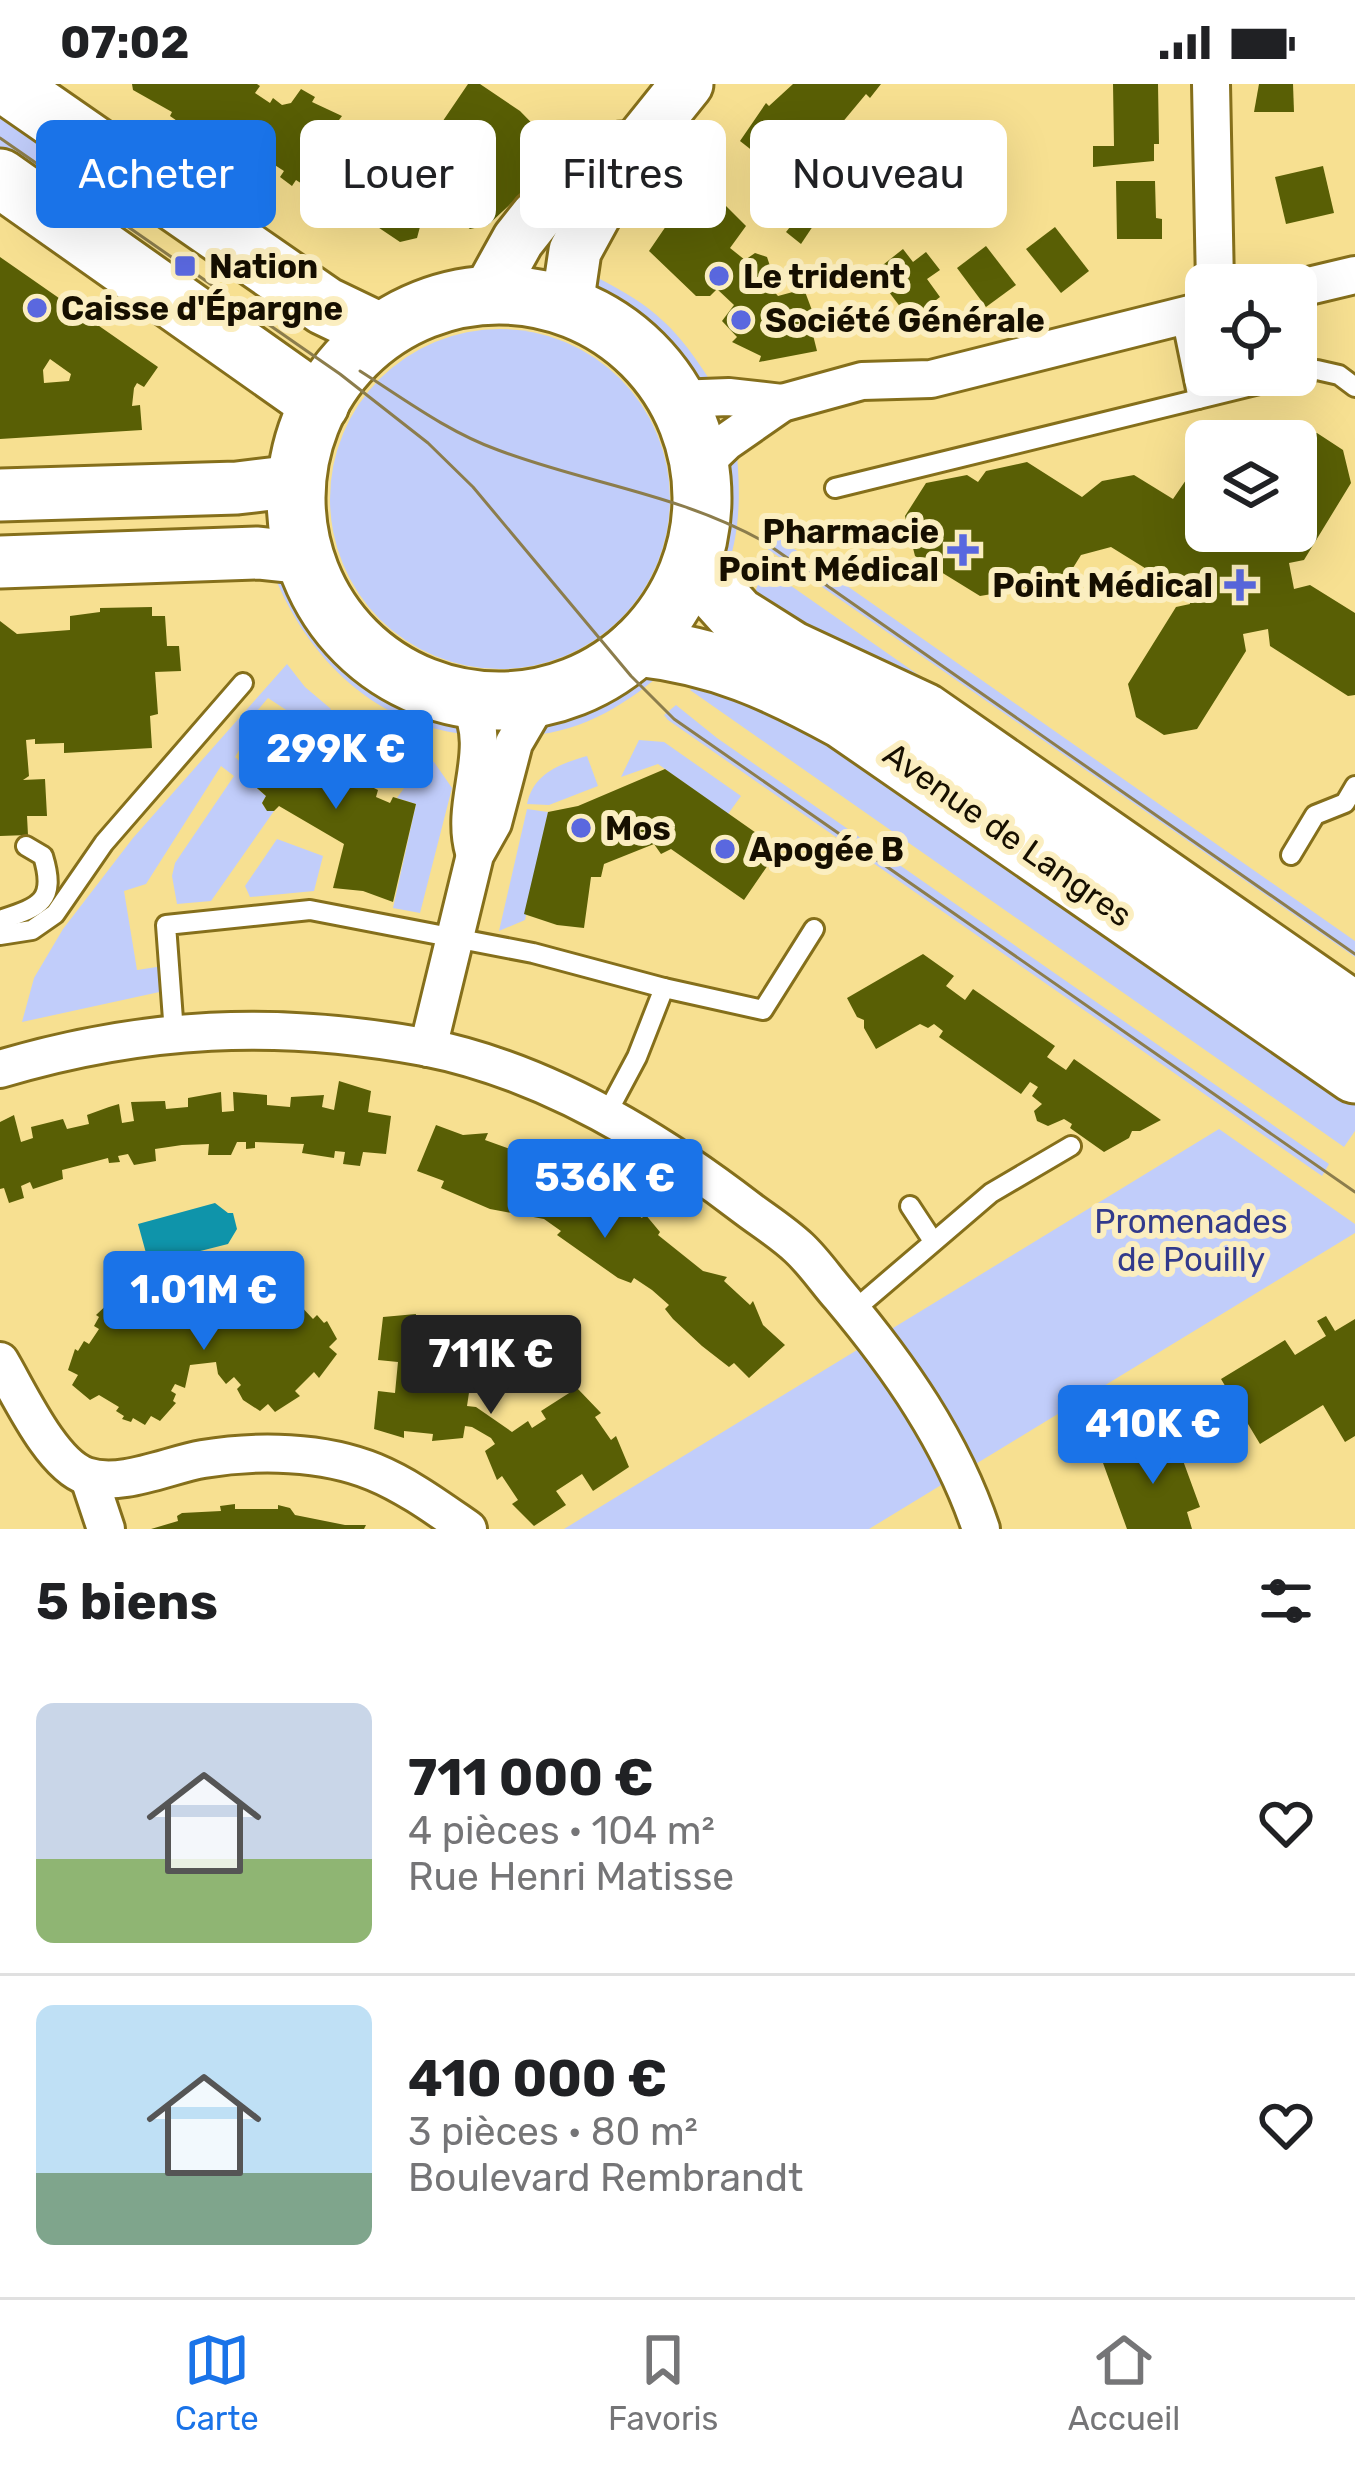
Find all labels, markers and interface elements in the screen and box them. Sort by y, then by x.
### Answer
text: 07:02 [60,16,189,69]
chip: Acheter [36,120,276,228]
chip: Louer [300,120,496,228]
chip: Filtres [520,120,726,228]
chip: Nouveau [750,120,1007,228]
place label: Nation [209,247,318,286]
marker: Nation [172,253,198,279]
place label: Le trident [743,257,905,296]
marker: Le trident [706,263,732,289]
map controls [1185,264,1317,552]
button: locate [1185,264,1317,396]
place label: Caisse d'Épargne [61,289,343,328]
marker: Caisse d'Épargne [24,295,50,321]
place label: Société Générale [765,301,1045,340]
marker: Société Générale [728,307,754,333]
button: layers [1185,420,1317,552]
place label: Pharmacie Point Médical [718,512,939,589]
marker: Pharmacie Point Médical [950,537,976,563]
place label: Point Médical [992,566,1213,605]
marker: Point Médical [1224,569,1256,601]
pin: 299K € [238,710,434,812]
text: 299K € [266,726,406,772]
street label: Avenue de Langres [876,734,1139,935]
place label: Mos [605,809,671,848]
marker: Mos [568,815,594,841]
place label: Apogée B [749,830,904,869]
marker: Apogée B [712,836,738,862]
pin: 536K € [507,1139,703,1241]
text: 536K € [535,1155,675,1201]
park label: Promenades de Pouilly [1094,1202,1288,1279]
pin: 1.01M € [93,1251,315,1353]
text: 1.01M € [130,1267,278,1313]
pin: 711K € [393,1315,589,1417]
text: 711K € [428,1331,554,1377]
pin: 410K € [1055,1385,1251,1487]
text: 410K € [1085,1401,1221,1447]
icon: filters [1253,1568,1319,1634]
text: 5 biens [36,1571,218,1632]
text: 711 000 € [408,1747,654,1808]
icon: home [132,1751,276,1895]
icon: heart [1253,1790,1319,1856]
text: 4 pièces · 104 m² [408,1808,715,1854]
text: Rue Henri Matisse [408,1854,734,1900]
text: 410 000 € [408,2048,667,2109]
icon: home [132,2053,276,2197]
icon: heart [1253,2092,1319,2158]
text: 3 pièces · 80 m² [408,2109,698,2155]
text: Boulevard Rembrandt [408,2155,803,2201]
tab: Carte [175,2327,259,2438]
tab: Favoris [608,2327,718,2438]
tab: Accueil [1068,2327,1180,2438]

